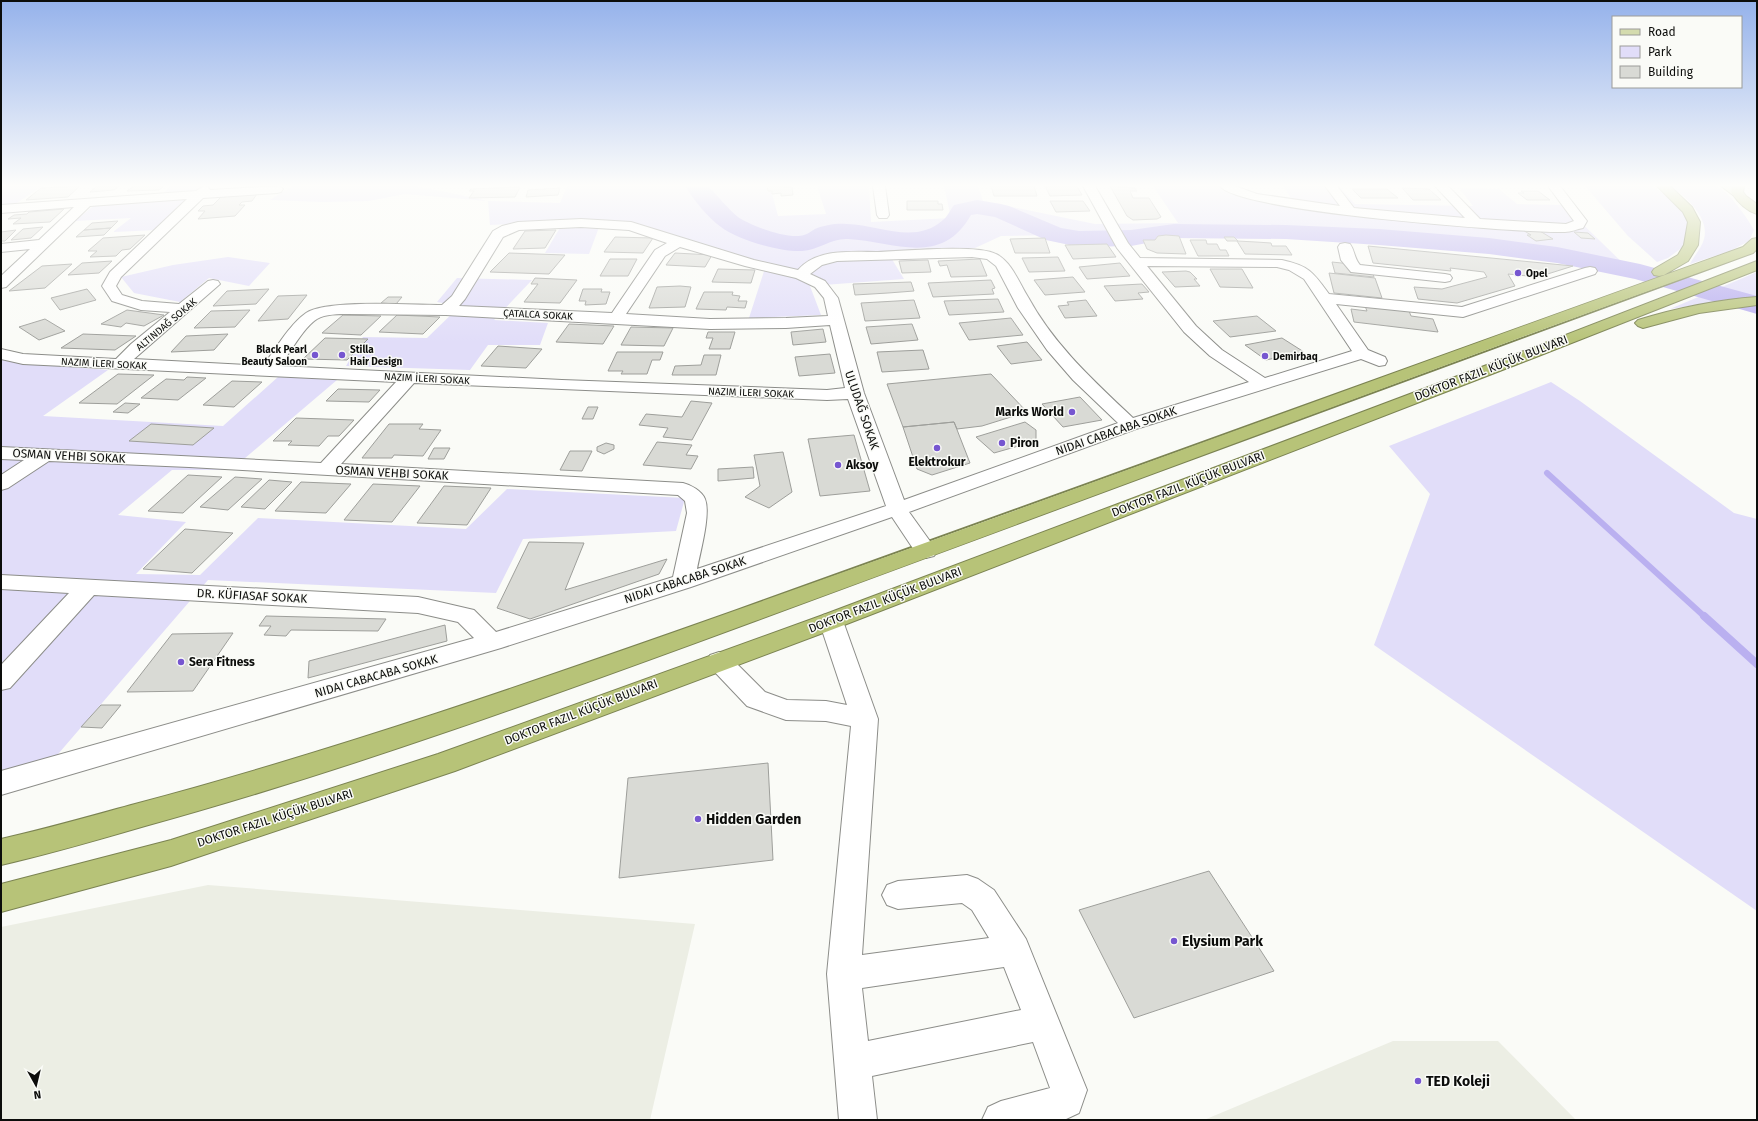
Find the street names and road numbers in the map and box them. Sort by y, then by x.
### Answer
street label: ALTINDAĞ SOKAK [133,295,200,354]
street label: ÇATALCA SOKAK [503,307,573,323]
street label: DOKTOR FAZIL KÜÇÜK BULVARI [1412,330,1570,404]
street label: NAZIM İLERI SOKAK [61,354,147,372]
street label: ULUDAĞ SOKAK [842,368,883,452]
street label: NAZIM İLERI SOKAK [384,369,470,387]
street label: NAZIM İLERI SOKAK [708,384,794,400]
street label: NIDAI CABACABA SOKAK [1054,403,1179,458]
street label: OSMAN VEHBI SOKAK [12,446,127,466]
street label: DOKTOR FAZIL KÜÇÜK BULVARI [1109,446,1267,520]
street label: OSMAN VEHBI SOKAK [335,463,450,483]
street label: NIDAI CABACABA SOKAK [622,553,749,606]
street label: DOKTOR FAZIL KÜÇÜK BULVARI [806,562,964,636]
street label: DR. KÜFIASAF SOKAK [196,584,309,606]
street label: NIDAI CABACABA SOKAK [313,651,440,700]
street label: DOKTOR FAZIL KÜÇÜK BULVARI [502,674,660,748]
street label: DOKTOR FAZIL KÜÇÜK BULVARI [195,784,355,850]

